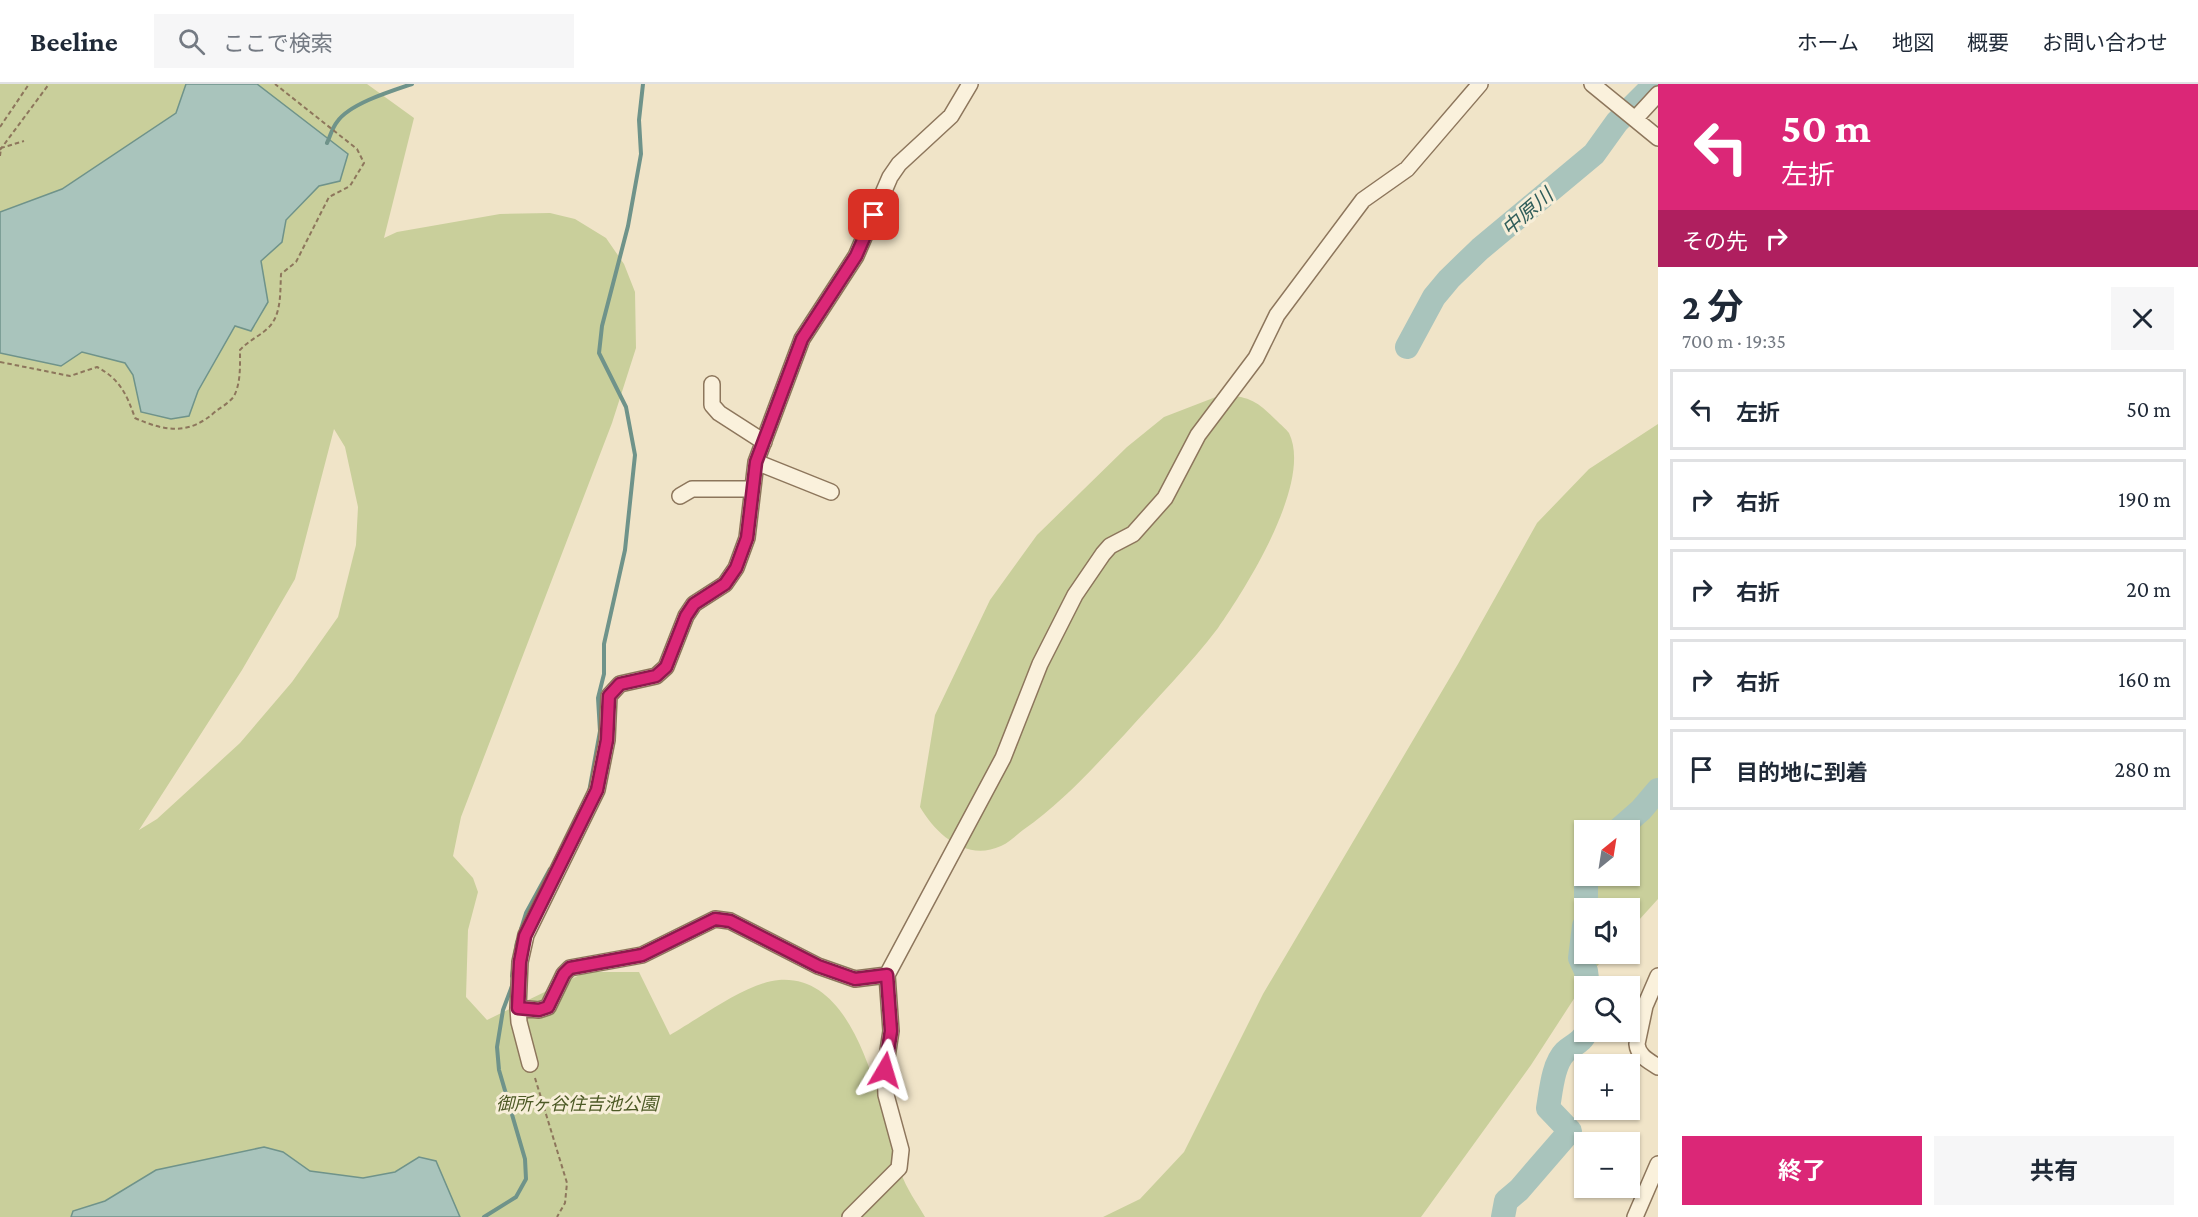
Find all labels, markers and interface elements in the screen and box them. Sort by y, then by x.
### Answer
search box [154,14,574,68]
icon: search [175,25,208,58]
text: Beeline [30,26,118,57]
text: ここで検索 [223,31,333,56]
text: ホーム [1797,31,1859,55]
text: 地図 [1892,31,1934,55]
text: 概要 [1967,31,2009,55]
text: お問い合わせ [2042,31,2168,55]
text: 50 m [1781,104,1871,151]
icon: left [1682,108,1760,186]
text: 左折 [1781,160,1835,190]
water label: 中原川 [1497,183,1558,240]
pin [848,189,899,240]
icon: arrive [857,198,890,231]
icon: right [1760,222,1793,255]
text: その先 [1682,229,1748,254]
text: 2 分 [1682,287,1743,327]
button: close [2111,287,2174,350]
text: 700 m · 19:35 [1682,330,1786,352]
icon: left [1685,393,1718,426]
text: 50 m [2126,397,2171,422]
text: 左折 [1736,400,1780,425]
icon: right [1685,483,1718,516]
text: 190 m [2118,487,2171,512]
text: 右折 [1736,490,1780,515]
icon: right [1685,573,1718,606]
text: 20 m [2126,577,2171,602]
text: 右折 [1736,580,1780,605]
icon: right [1685,663,1718,696]
text: 160 m [2118,667,2171,692]
text: 右折 [1736,670,1780,695]
icon: arrive [1685,753,1718,786]
text: 280 m [2114,757,2171,782]
text: 目的地に到着 [1736,760,1868,785]
north arrow [1574,820,1640,886]
map controls [1574,820,1640,1198]
button: sound [1574,898,1640,964]
button: search [1574,976,1640,1042]
position arrow [853,1038,917,1102]
button: + [1574,1054,1640,1120]
park label: 御所ヶ谷住吉池公園 [496,1094,661,1114]
button: − [1574,1132,1640,1198]
button: 終了 [1682,1136,1922,1205]
button: 共有 [1934,1136,2174,1205]

